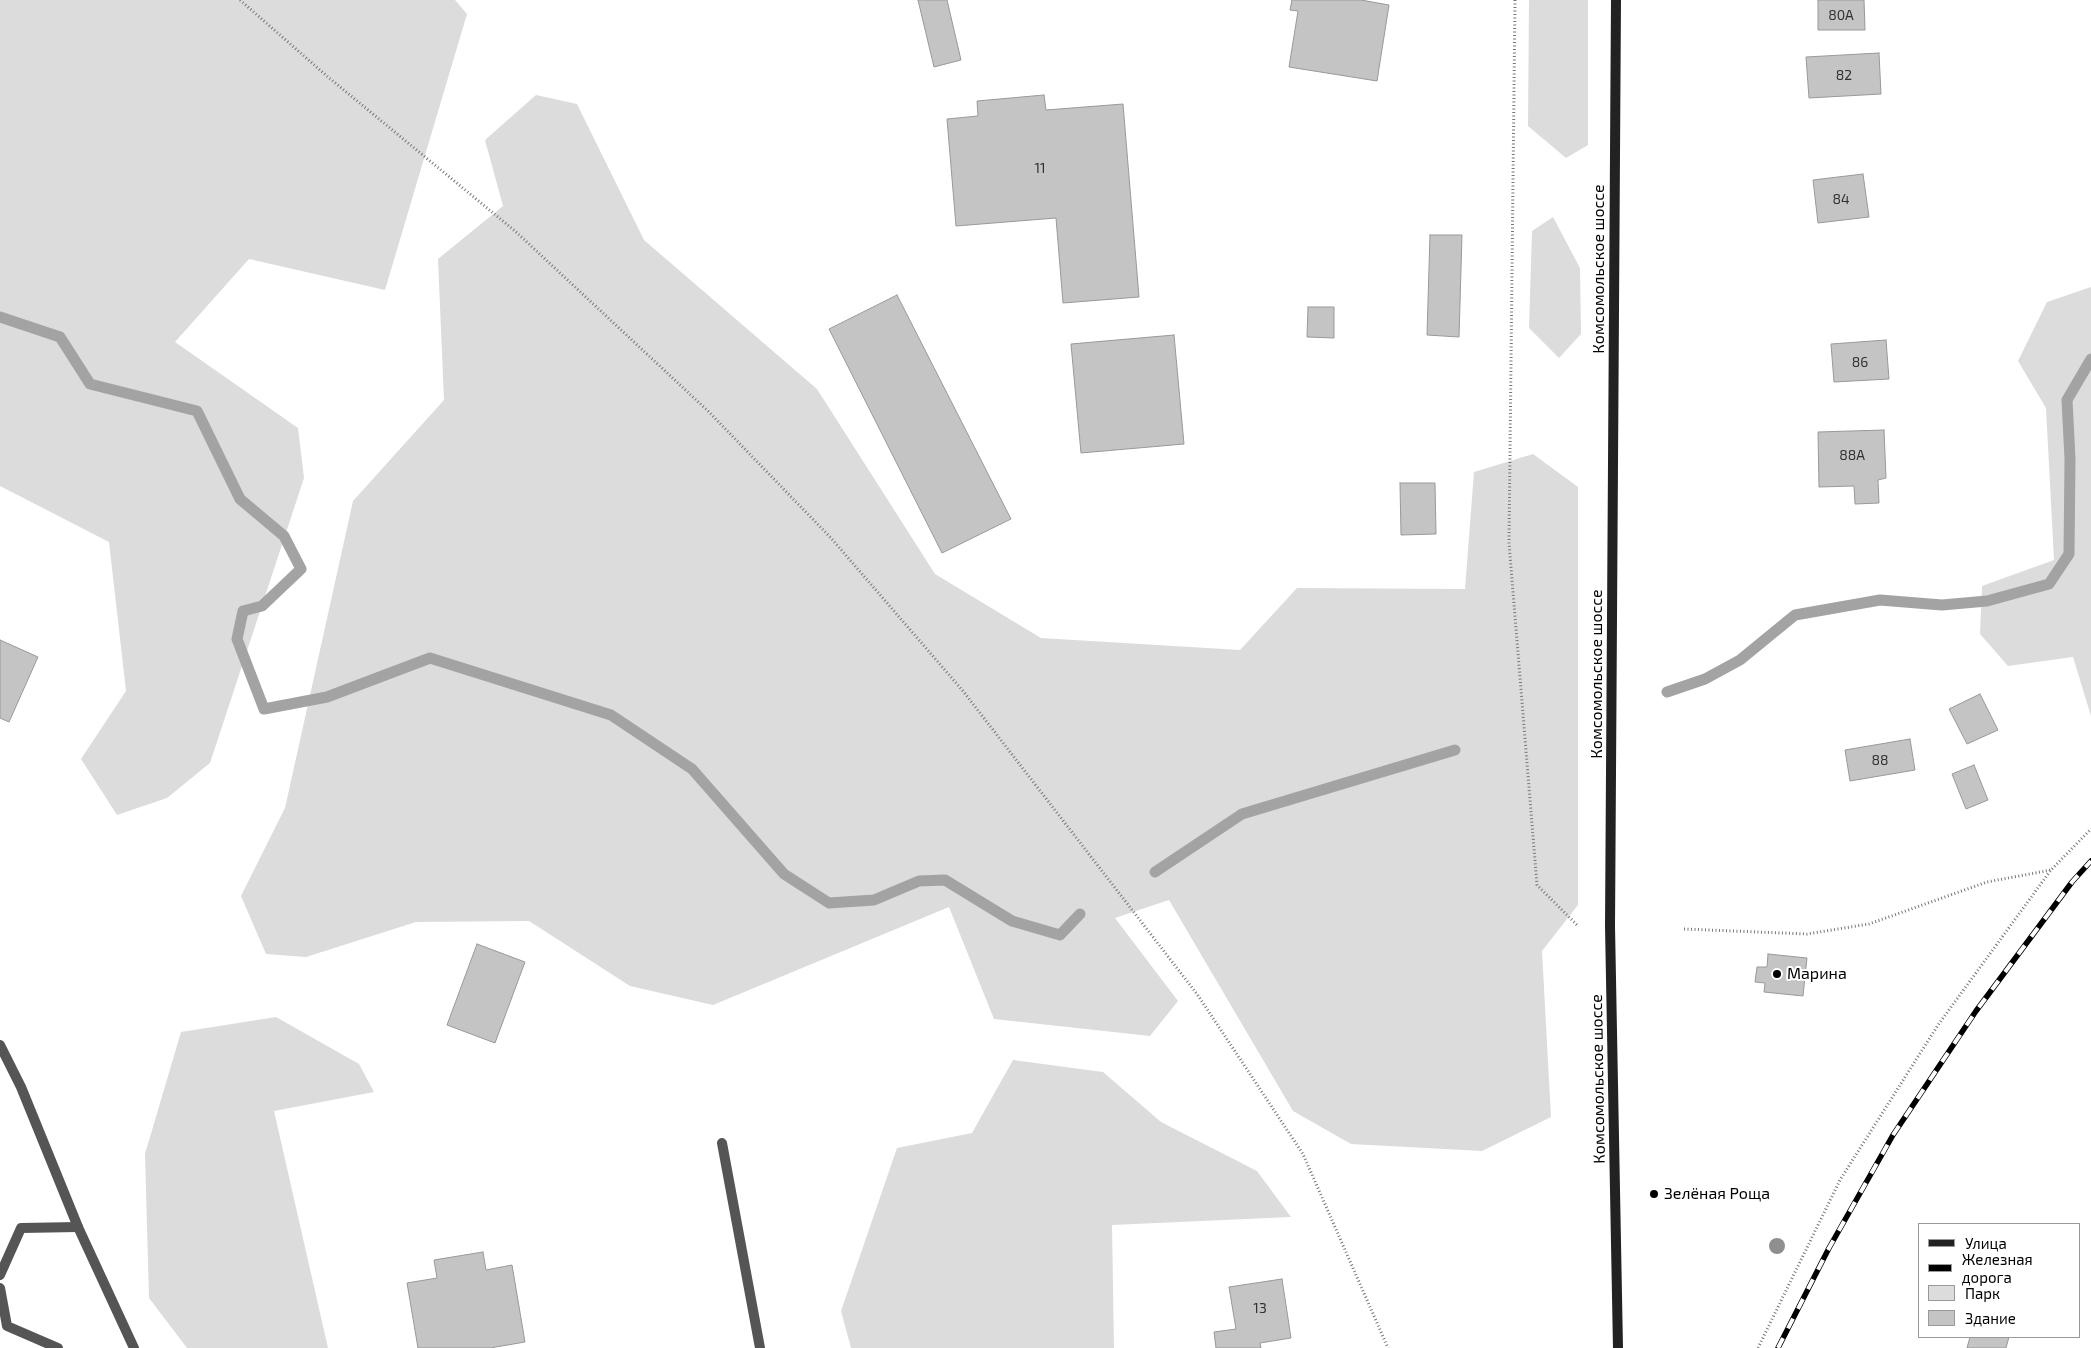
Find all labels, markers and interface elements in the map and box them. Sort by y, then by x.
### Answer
house number: 80А [1828,7,1854,23]
house number: 82 [1836,67,1852,83]
house number: 11 [1034,160,1046,176]
street label: Комсомольское шоссе [1589,184,1609,354]
house number: 84 [1832,191,1850,207]
house number: 86 [1852,354,1868,370]
house number: 88А [1839,447,1865,463]
street label: Комсомольское шоссе [1587,589,1607,759]
house number: 88 [1872,752,1888,768]
place label: Марина [1787,964,1847,984]
marker: Марина [1771,968,1783,980]
street label: Комсомольское шоссе [1587,994,1609,1164]
place label: Зелёная Роща [1664,1184,1770,1204]
marker: Зелёная Роща [1648,1188,1660,1200]
legend [1918,1223,2081,1338]
text: Улица [1965,1234,2007,1252]
text: Железная дорога [1962,1250,2033,1286]
text: Парк [1965,1284,2000,1302]
house number: 13 [1253,1300,1267,1316]
text: Здание [1965,1309,2016,1327]

